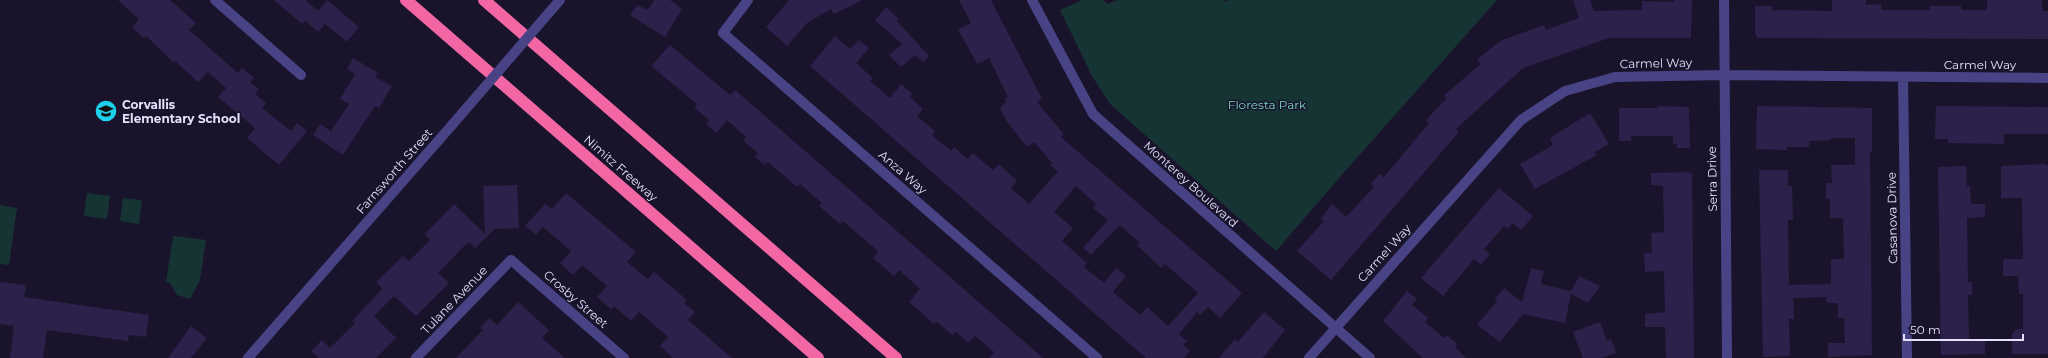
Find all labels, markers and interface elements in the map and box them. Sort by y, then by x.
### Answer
street label: Carmel Way [1620,55,1693,71]
street label: Carmel Way [1944,57,2017,72]
place label: Corvallis Elementary School [122,97,240,126]
park label: Floresta Park [1228,97,1307,112]
school or university icon: Corvallis Elementary School [93,98,119,124]
street label: Farnsworth Street [353,125,435,217]
street label: Nimitz Freeway [581,132,661,205]
street label: Monterey Boulevard [1141,138,1241,230]
street label: Serra Drive [1704,146,1720,212]
street label: Anza Way [876,147,931,197]
street label: Casanova Drive [1884,172,1900,264]
street label: Carmel Way [1354,221,1414,285]
street label: Tulane Avenue [418,263,490,337]
street label: Crosby Street [541,267,611,331]
scale bar [1904,316,2023,342]
text: 50 m [1910,322,1941,337]

